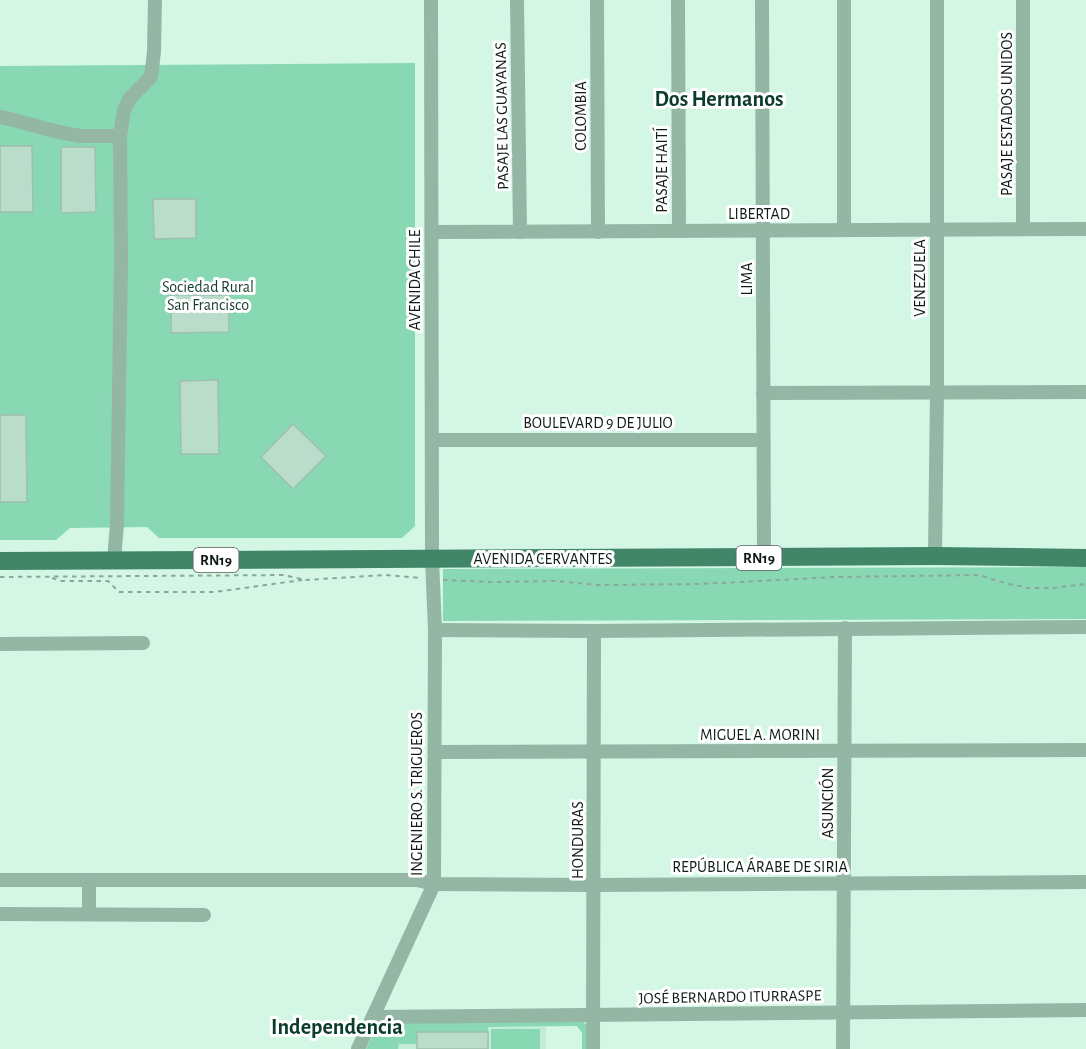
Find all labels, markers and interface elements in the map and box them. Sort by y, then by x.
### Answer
street label: PASAJE ESTADOS UNIDOS [999,32,1015,196]
street label: PASAJE LAS GUAYANAS [493,42,511,190]
street label: COLOMBIA [573,81,589,151]
district label: Dos Hermanos [654,88,784,110]
street label: PASAJE HAITÍ [652,127,670,213]
street label: LIBERTAD [728,206,790,222]
street label: AVENIDA CHILE [407,229,423,330]
street label: VENEZUELA [912,239,928,317]
street label: LIMA [739,263,755,295]
park label: Sociedad Rural San Francisco [162,279,254,313]
street label: BOULEVARD 9 DE JULIO [523,415,673,431]
road number: RN19 [736,546,782,570]
road number: RN19 [194,548,238,572]
street label: AVENIDA CERVANTES [473,551,613,567]
street label: INGENIERO S. TRIGUEROS [409,712,425,876]
street label: MIGUEL A. MORINI [700,727,820,743]
street label: ASUNCIÓN [818,768,836,838]
street label: HONDURAS [570,801,586,879]
street label: REPÚBLICA ÁRABE DE SIRIA [672,857,848,875]
street label: JOSÉ BERNARDO ITURRASPE [639,985,822,1007]
district label: Independencia [271,1016,403,1038]

